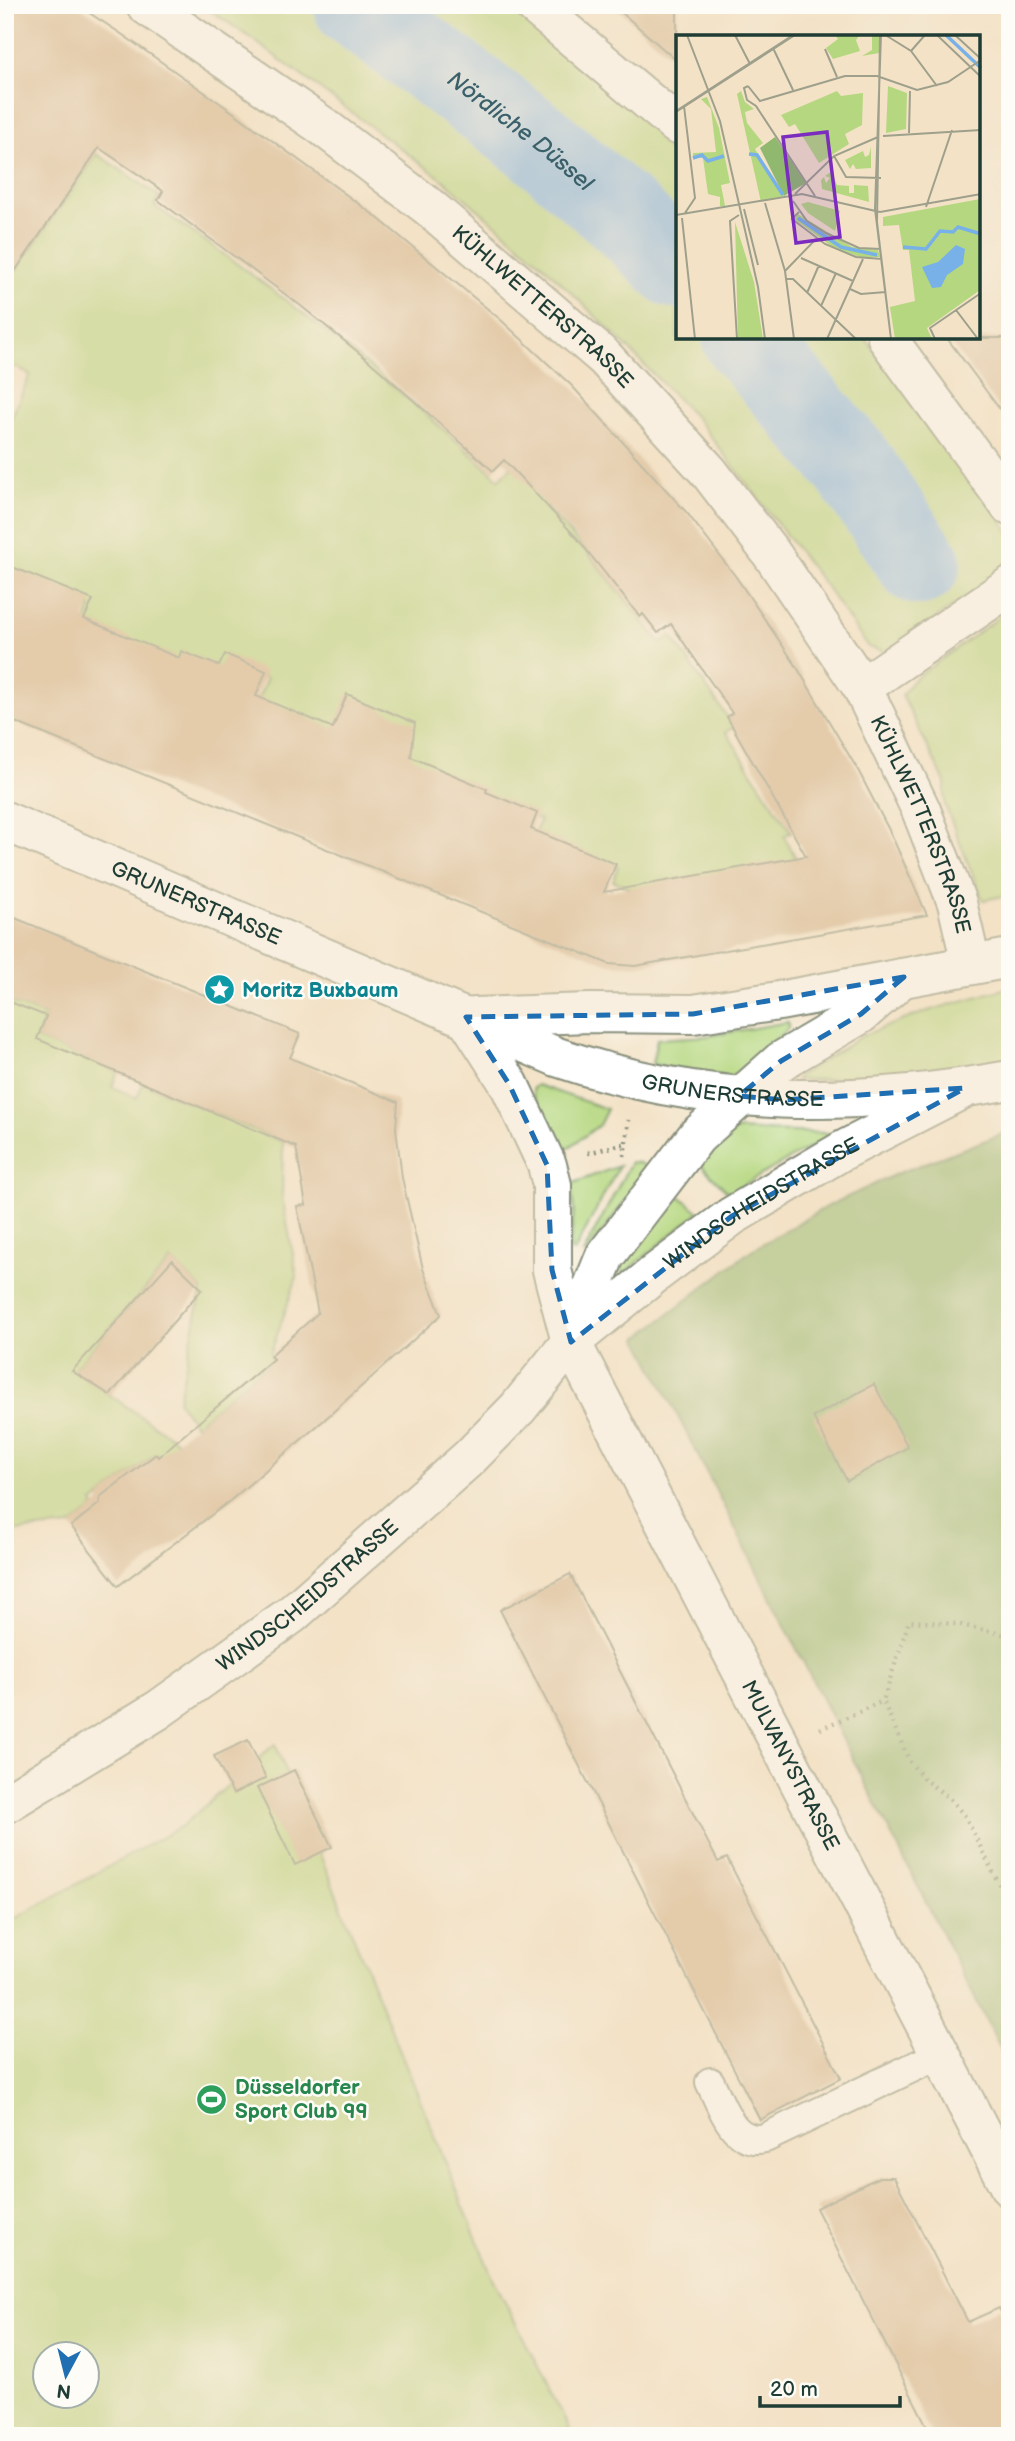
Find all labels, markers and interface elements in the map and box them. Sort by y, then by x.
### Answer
inset map [676,35,980,340]
water label: Nördliche Düssel [442,65,599,198]
street label: KÜHLWETTERSTRASSE [447,220,639,393]
street label: KÜHLWETTERSTRASSE [865,711,976,936]
street label: GRUNERSTRASSE [107,855,285,950]
place icon: Moritz Buxbaum [202,973,236,1007]
place label: Moritz Buxbaum [242,978,399,1003]
street label: GRUNERSTRASSE [639,1069,823,1112]
street label: WINDSCHEIDSTRASSE [659,1132,863,1275]
street label: WINDSCHEIDSTRASSE [212,1514,403,1677]
street label: MULVANYSTRASSE [736,1676,845,1854]
place label: Düsseldorfer Sport Club 99 [235,2075,368,2124]
sports icon: Düsseldorfer Sport Club 99 [195,2082,229,2116]
north arrow [32,2340,102,2410]
scale bar [760,2364,900,2408]
text: 20 m [770,2377,818,2402]
text: N [56,2378,73,2403]

